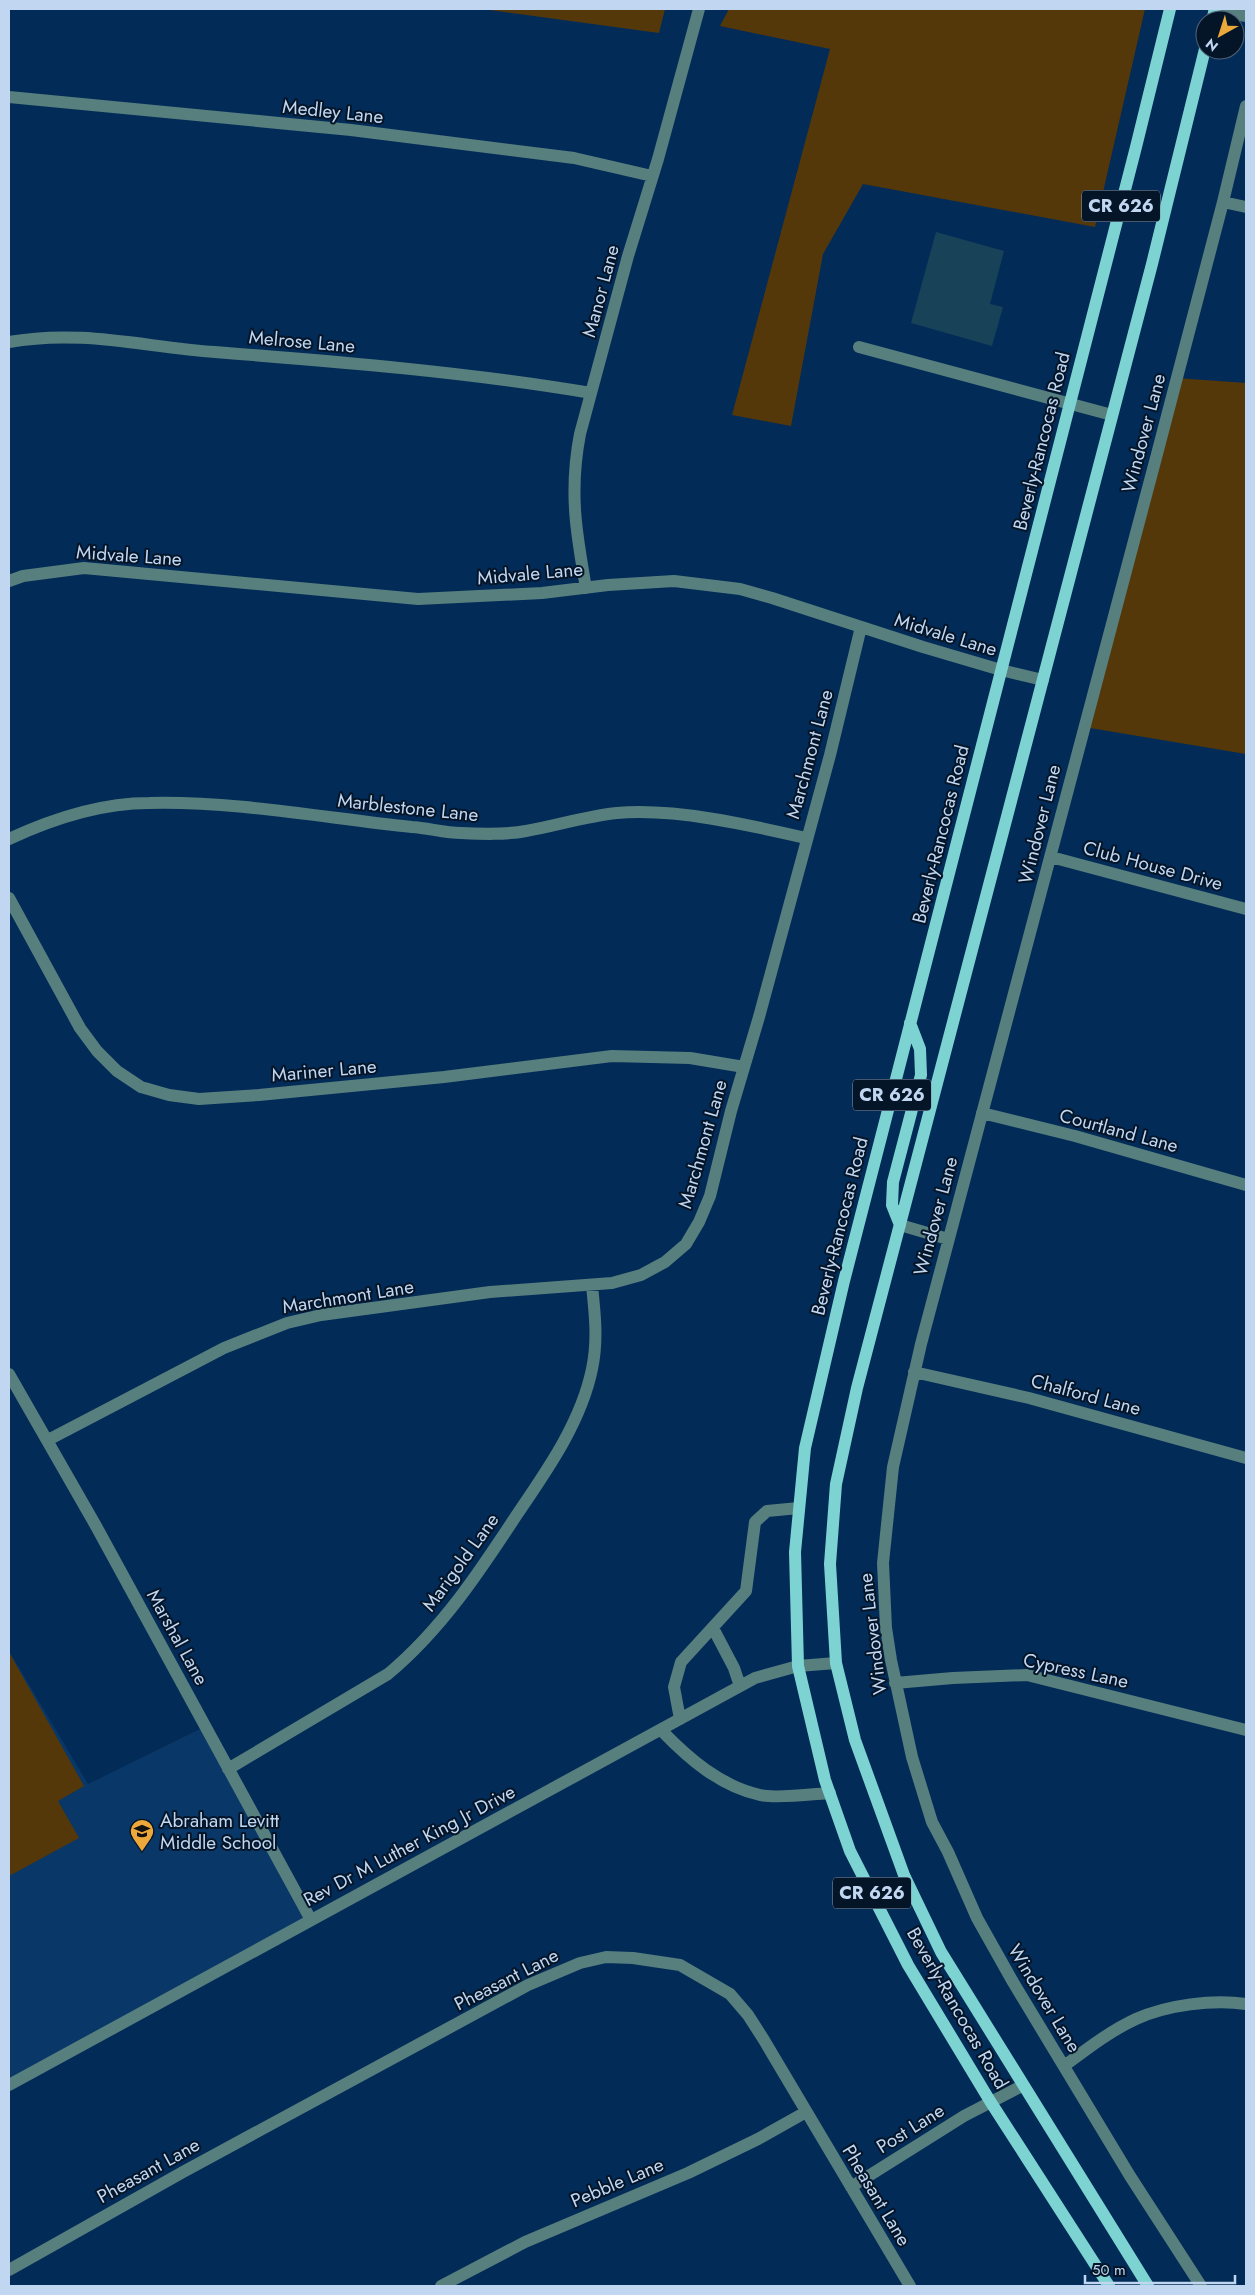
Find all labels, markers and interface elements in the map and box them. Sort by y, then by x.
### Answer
north arrow [1195,10,1245,60]
text: N [1201,34,1222,56]
street label: Medley Lane [281,93,385,130]
road number: CR 626 [1082,190,1160,222]
street label: Manor Lane [575,242,626,340]
street label: Melrose Lane [248,323,357,360]
street label: Beverly-Rancocas Road [1006,349,1077,533]
street label: Windover Lane [1115,370,1172,496]
street label: Midvale Lane [75,538,183,573]
street label: Midvale Lane [476,555,584,592]
street label: Midvale Lane [891,606,1001,663]
street label: Marchmont Lane [779,686,840,822]
street label: Beverly-Rancocas Road [905,742,976,926]
street label: Windover Lane [1012,761,1067,887]
street label: Marblestone Lane [336,787,480,828]
street label: Club House Drive [1080,834,1226,897]
street label: Mariner Lane [270,1052,378,1089]
street label: Marchmont Lane [671,1076,734,1212]
road number: CR 626 [853,1080,931,1110]
street label: Courtland Lane [1057,1102,1181,1159]
street label: Beverly-Rancocas Road [804,1134,875,1318]
street label: Windover Lane [907,1153,964,1279]
street label: Marchmont Lane [280,1273,416,1320]
street label: Chalford Lane [1028,1367,1144,1422]
street label: Marigold Lane [416,1507,505,1617]
street label: Windover Lane [852,1571,893,1696]
street label: Marshal Lane [140,1585,215,1690]
street label: Cypress Lane [1021,1646,1131,1695]
street label: Rev Dr M Luther King Jr Drive [299,1778,520,1913]
place label: Abraham Levitt Middle School [160,1807,280,1856]
school or university icon: Abraham Levitt Middle School [129,1818,155,1852]
road number: CR 626 [833,1878,911,1909]
street label: Beverly-Rancocas Road [900,1922,1015,2094]
street label: Windover Lane [1002,1939,1088,2058]
street label: Pheasant Lane [449,1941,563,2017]
street label: Post Lane [871,2097,950,2160]
street label: Pheasant Lane [92,2131,205,2210]
street label: Pheasant Lane [836,2140,918,2251]
street label: Pebble Lane [567,2151,668,2214]
scale bar [1085,2252,1235,2284]
text: 50 m [1092,2259,1126,2281]

